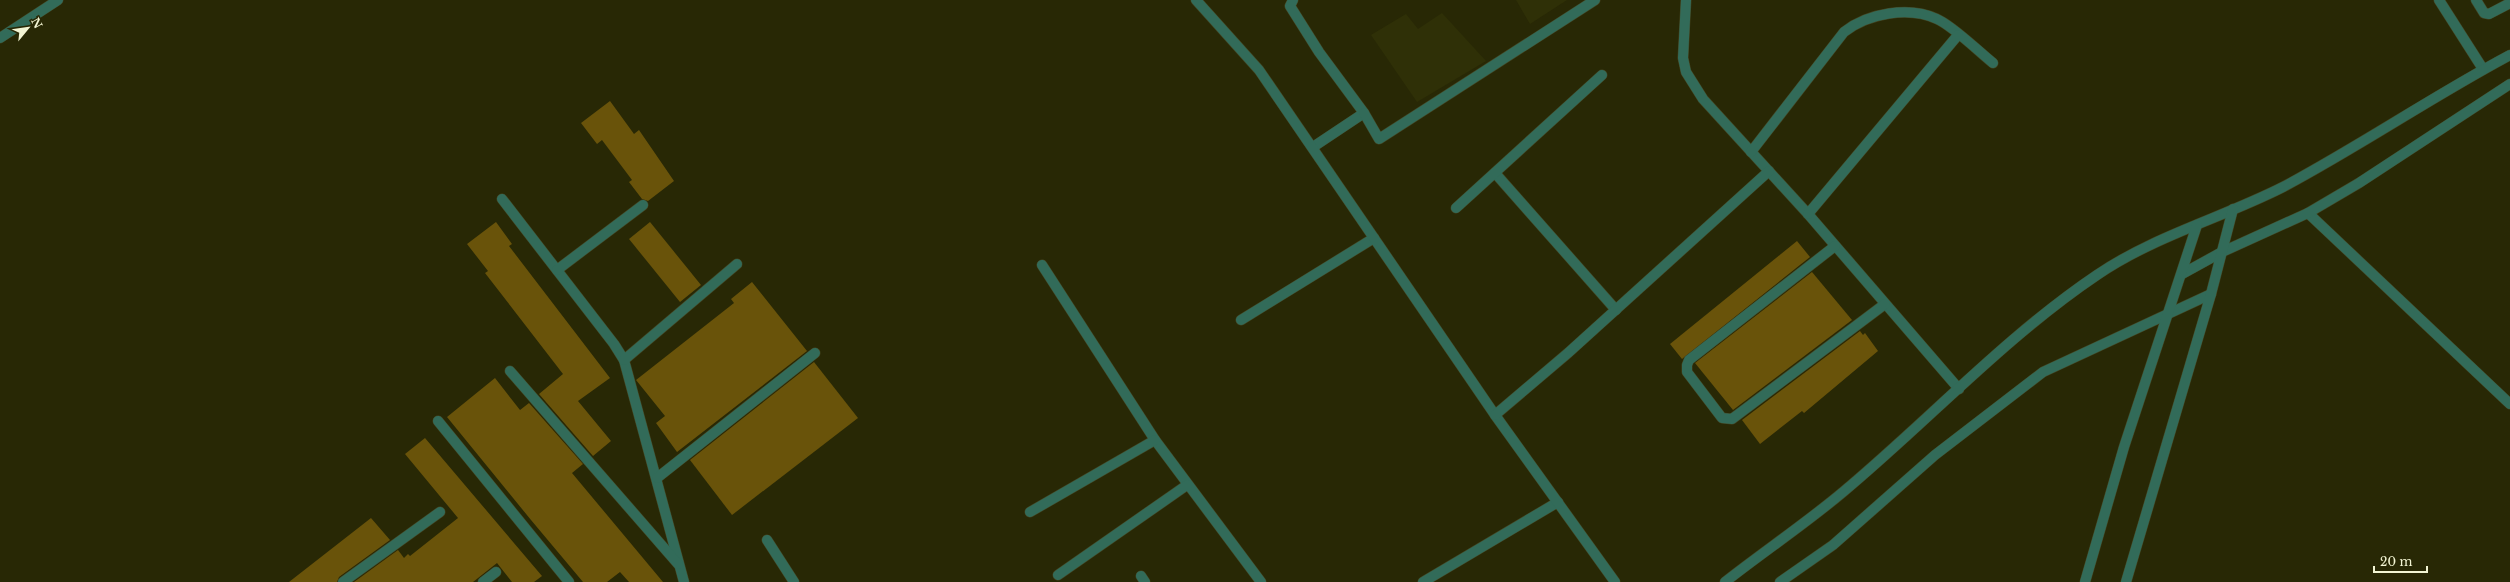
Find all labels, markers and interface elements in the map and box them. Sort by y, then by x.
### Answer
north arrow [8,8,48,48]
text: N [28,15,46,32]
scale bar [2374,548,2427,574]
text: 20 m [2380,554,2412,569]

